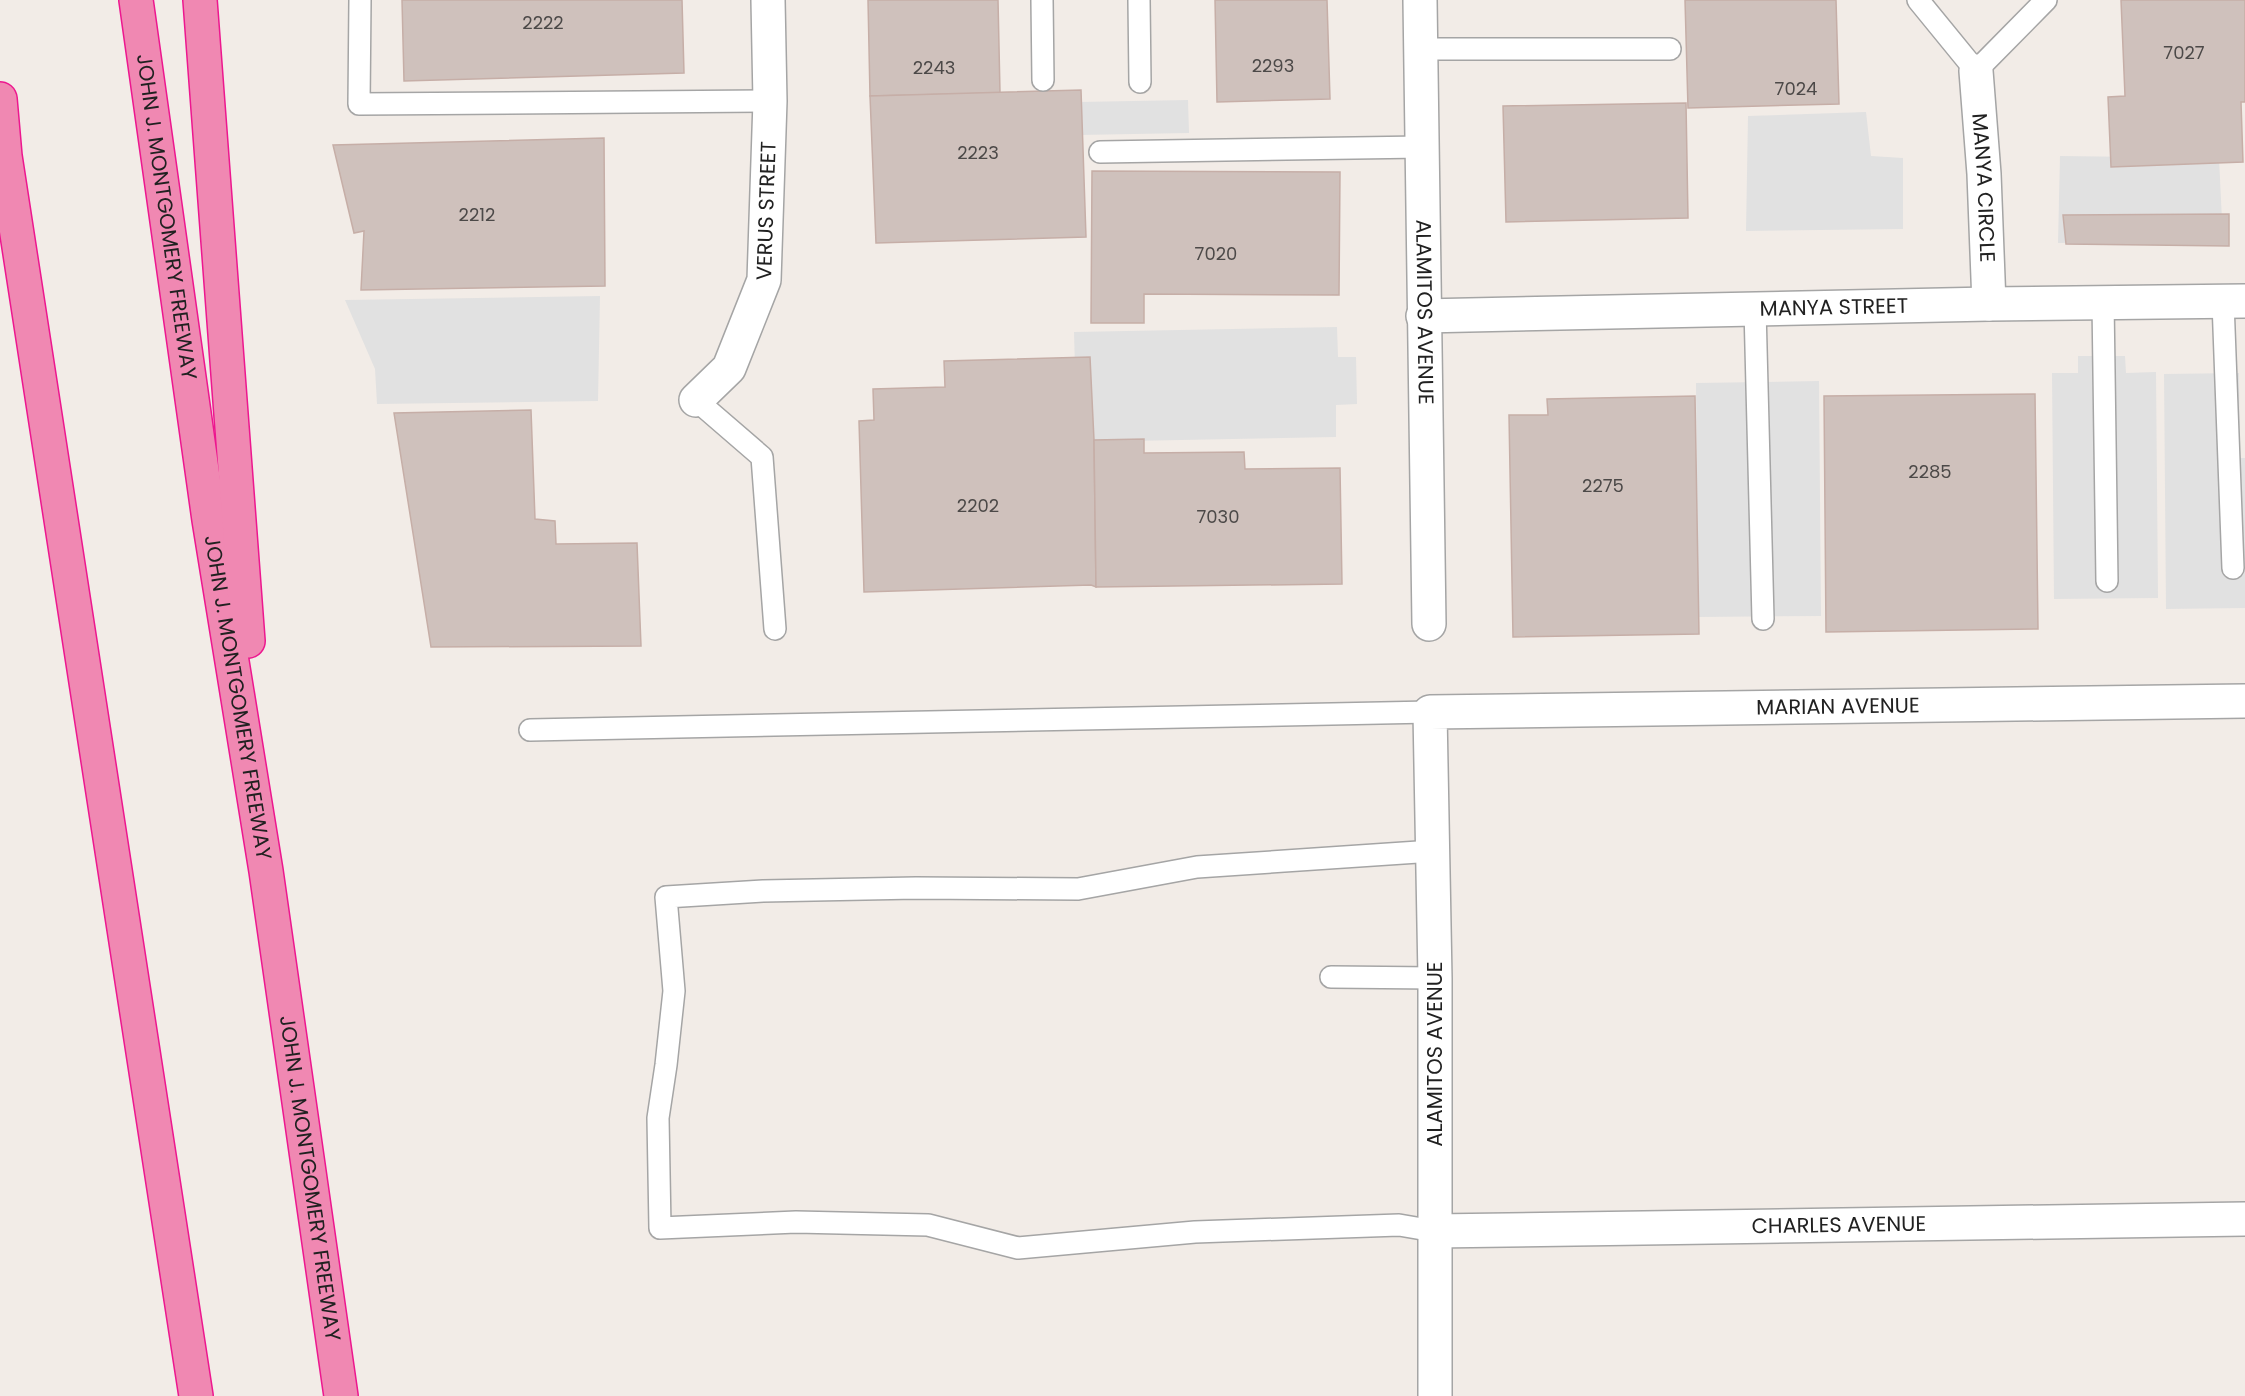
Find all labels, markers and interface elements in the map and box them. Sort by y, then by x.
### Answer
house number: 2222 [522,10,564,35]
house number: 7027 [2163,40,2205,65]
street label: JOHN J. MONTGOMERY FREEWAY [130,52,204,382]
house number: 2293 [1252,53,1294,78]
house number: 2243 [913,55,955,80]
house number: 7024 [1775,76,1817,101]
street label: MANYA CIRCLE [1965,112,2002,263]
house number: 2223 [957,140,999,165]
street label: VERUS STREET [749,141,783,281]
house number: 2212 [459,202,495,227]
street label: ALAMITOS AVENUE [1409,219,1441,405]
house number: 7020 [1195,241,1237,266]
street label: MANYA STREET [1759,291,1908,323]
house number: 2285 [1908,459,1952,484]
house number: 2275 [1582,473,1624,498]
house number: 2202 [957,493,999,518]
house number: 7030 [1196,504,1240,529]
street label: JOHN J. MONTGOMERY FREEWAY [198,533,279,862]
street label: MARIAN AVENUE [1756,690,1920,722]
street label: ALAMITOS AVENUE [1420,961,1449,1147]
street label: JOHN J. MONTGOMERY FREEWAY [273,1013,348,1343]
street label: CHARLES AVENUE [1752,1209,1926,1240]

